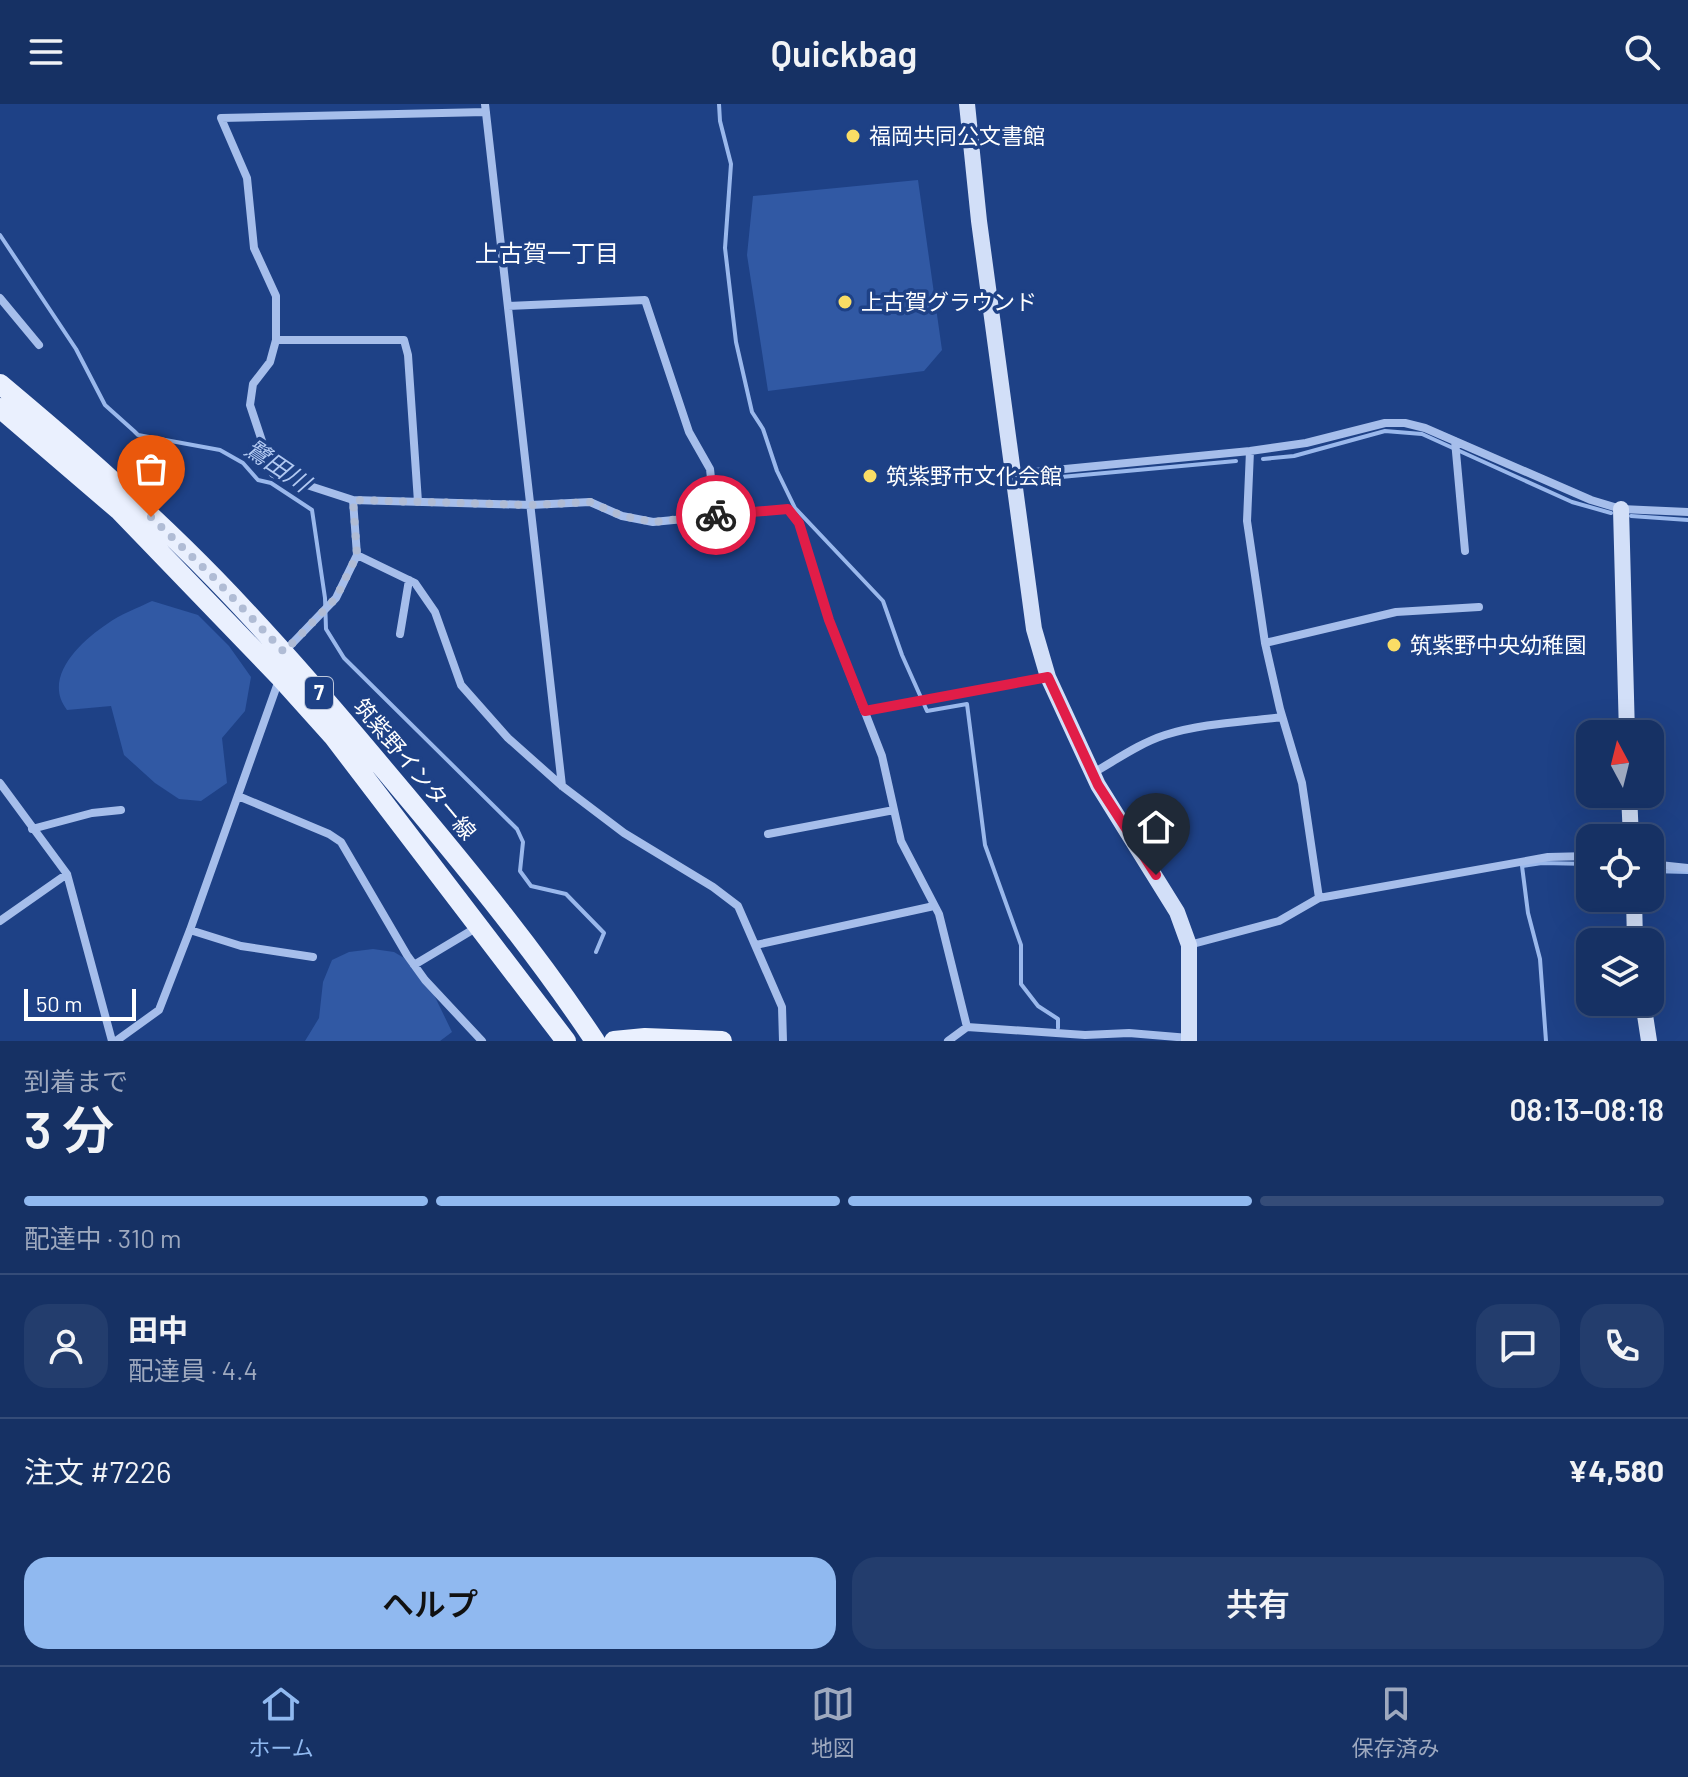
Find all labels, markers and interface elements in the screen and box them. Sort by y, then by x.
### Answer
icon: menu [24,30,68,74]
icon: search [1620,30,1664,74]
text: Quickbag [771,31,917,74]
place label: 福岡共同公文書館 [869,122,1045,148]
marker: 福岡共同公文書館 [844,127,862,145]
district label: 上古賀一丁目 [475,238,619,267]
place label: 上古賀グラウンド [861,288,1037,314]
marker: 上古賀グラウンド [836,293,854,311]
water label: 鷺田川 [240,433,318,499]
pin [117,435,185,517]
icon: bag [129,447,173,491]
place label: 筑紫野市文化会館 [886,462,1062,488]
marker: 筑紫野市文化会館 [861,467,879,485]
courier [676,475,756,555]
icon: bike [694,493,738,537]
place label: 筑紫野中央幼稚園 [1410,631,1586,657]
marker: 筑紫野中央幼稚園 [1385,636,1403,654]
road number: 7 [305,677,333,709]
street label: 筑紫野インター線 [349,693,482,844]
north arrow [1576,720,1664,808]
map controls [1576,720,1664,1016]
pin [1122,793,1190,875]
icon: home [1134,805,1178,849]
button: locate [1576,824,1664,912]
button: layers [1576,928,1664,1016]
scale bar [24,985,136,1021]
text: 50 m [36,990,82,1016]
text: 到着まで [24,1065,128,1096]
text: 08:13–08:18 [1510,1091,1664,1127]
text: 3 分 [24,1097,114,1159]
text: 配達中 · 310 m [24,1222,182,1253]
button: person [24,1304,108,1388]
button: chat [1476,1304,1560,1388]
button: phone [1580,1304,1664,1388]
text: 田中 [128,1311,188,1347]
text: 配達員 · 4.4 [128,1354,258,1385]
text: ¥4,580 [1568,1452,1664,1488]
text: 注文 #7226 [24,1453,172,1489]
button: ヘルプ [24,1557,836,1649]
button: 共有 [852,1557,1664,1649]
tab: ホーム [248,1682,314,1762]
tab: 地図 [811,1682,855,1762]
tab: 保存済み [1352,1682,1440,1762]

